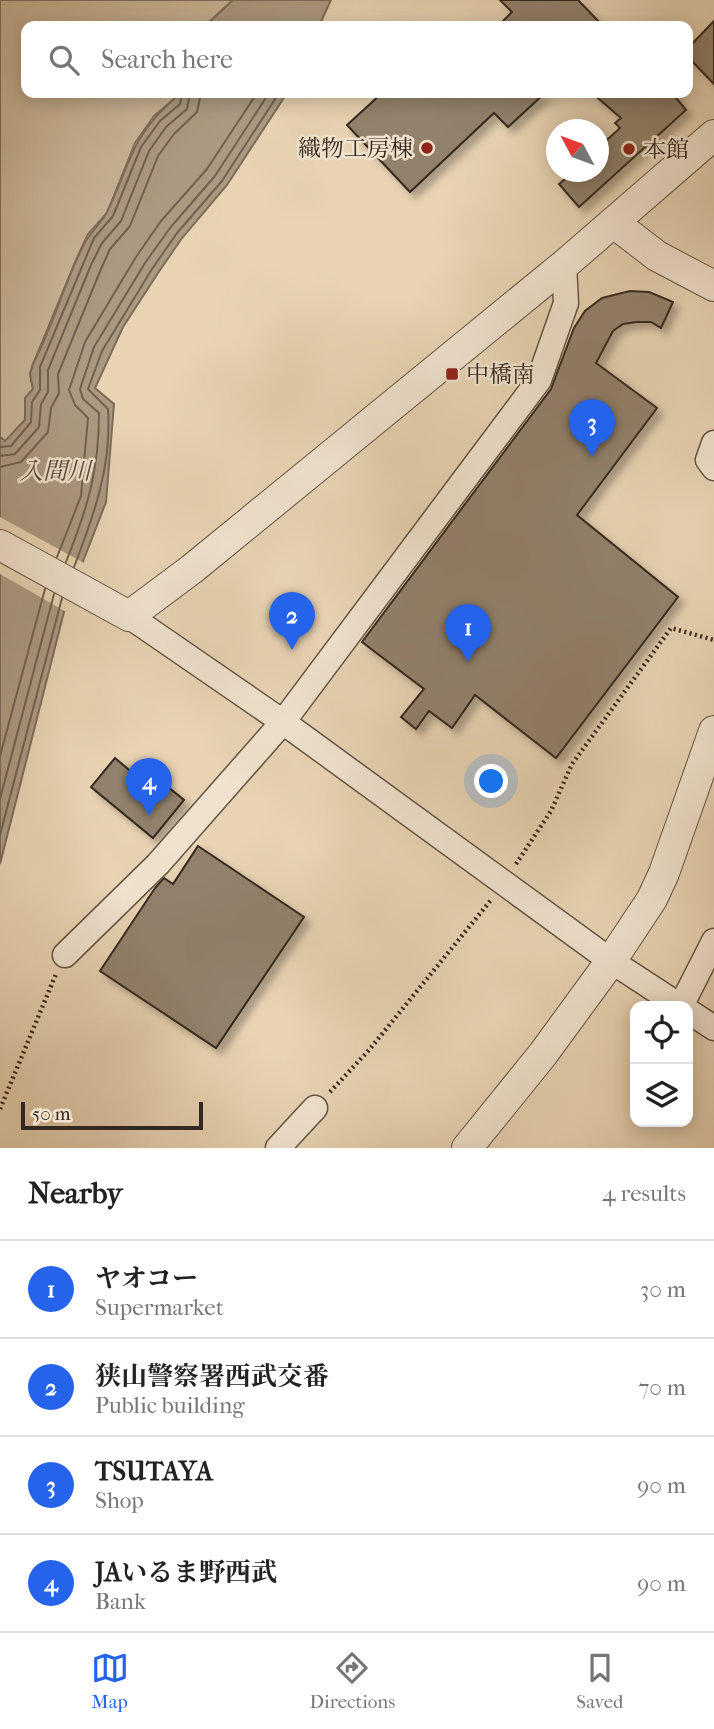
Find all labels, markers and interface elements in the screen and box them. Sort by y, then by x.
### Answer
search box [21,21,693,98]
icon: search [45,41,83,79]
text: Search here [101,44,233,75]
north arrow [546,119,609,182]
place label: 織物工房棟 [298,135,413,162]
place label: 本館 [643,136,689,163]
marker: 織物工房棟 [419,140,435,156]
marker: 本館 [621,141,637,157]
place label: 中橋南 [466,361,535,388]
marker: 中橋南 [444,366,460,382]
pin: 3 [569,399,615,457]
water label: 入間川 [19,457,94,485]
pin: 2 [269,592,315,650]
pin: 1 [445,604,491,662]
pin: 4 [126,758,172,816]
your location [474,764,508,798]
map controls [630,1001,693,1127]
button: locate [630,1001,693,1064]
button: layers [630,1064,693,1127]
scale bar [21,1099,203,1131]
text: 50 m [32,1103,71,1125]
text: Nearby [28,1176,123,1211]
text: 4 results [602,1180,686,1207]
text: ヤオコー [95,1263,198,1294]
text: 1 [47,1276,55,1303]
text: 30 m [640,1276,686,1303]
text: Supermarket [95,1294,224,1321]
text: 狭山警察署西武交番 [95,1361,329,1392]
text: 2 [45,1374,57,1401]
text: 70 m [638,1374,686,1401]
text: Public building [95,1392,245,1419]
text: TSUTAYA [95,1456,213,1487]
text: 3 [46,1472,56,1499]
text: 90 m [637,1472,686,1499]
text: Shop [95,1487,144,1514]
text: JAいるま野西武 [95,1557,277,1588]
text: 4 [44,1570,58,1597]
text: 90 m [637,1570,686,1597]
text: Bank [95,1588,146,1615]
tab: Map [91,1649,129,1713]
tab: Directions [310,1649,395,1713]
tab: Saved [576,1649,623,1713]

